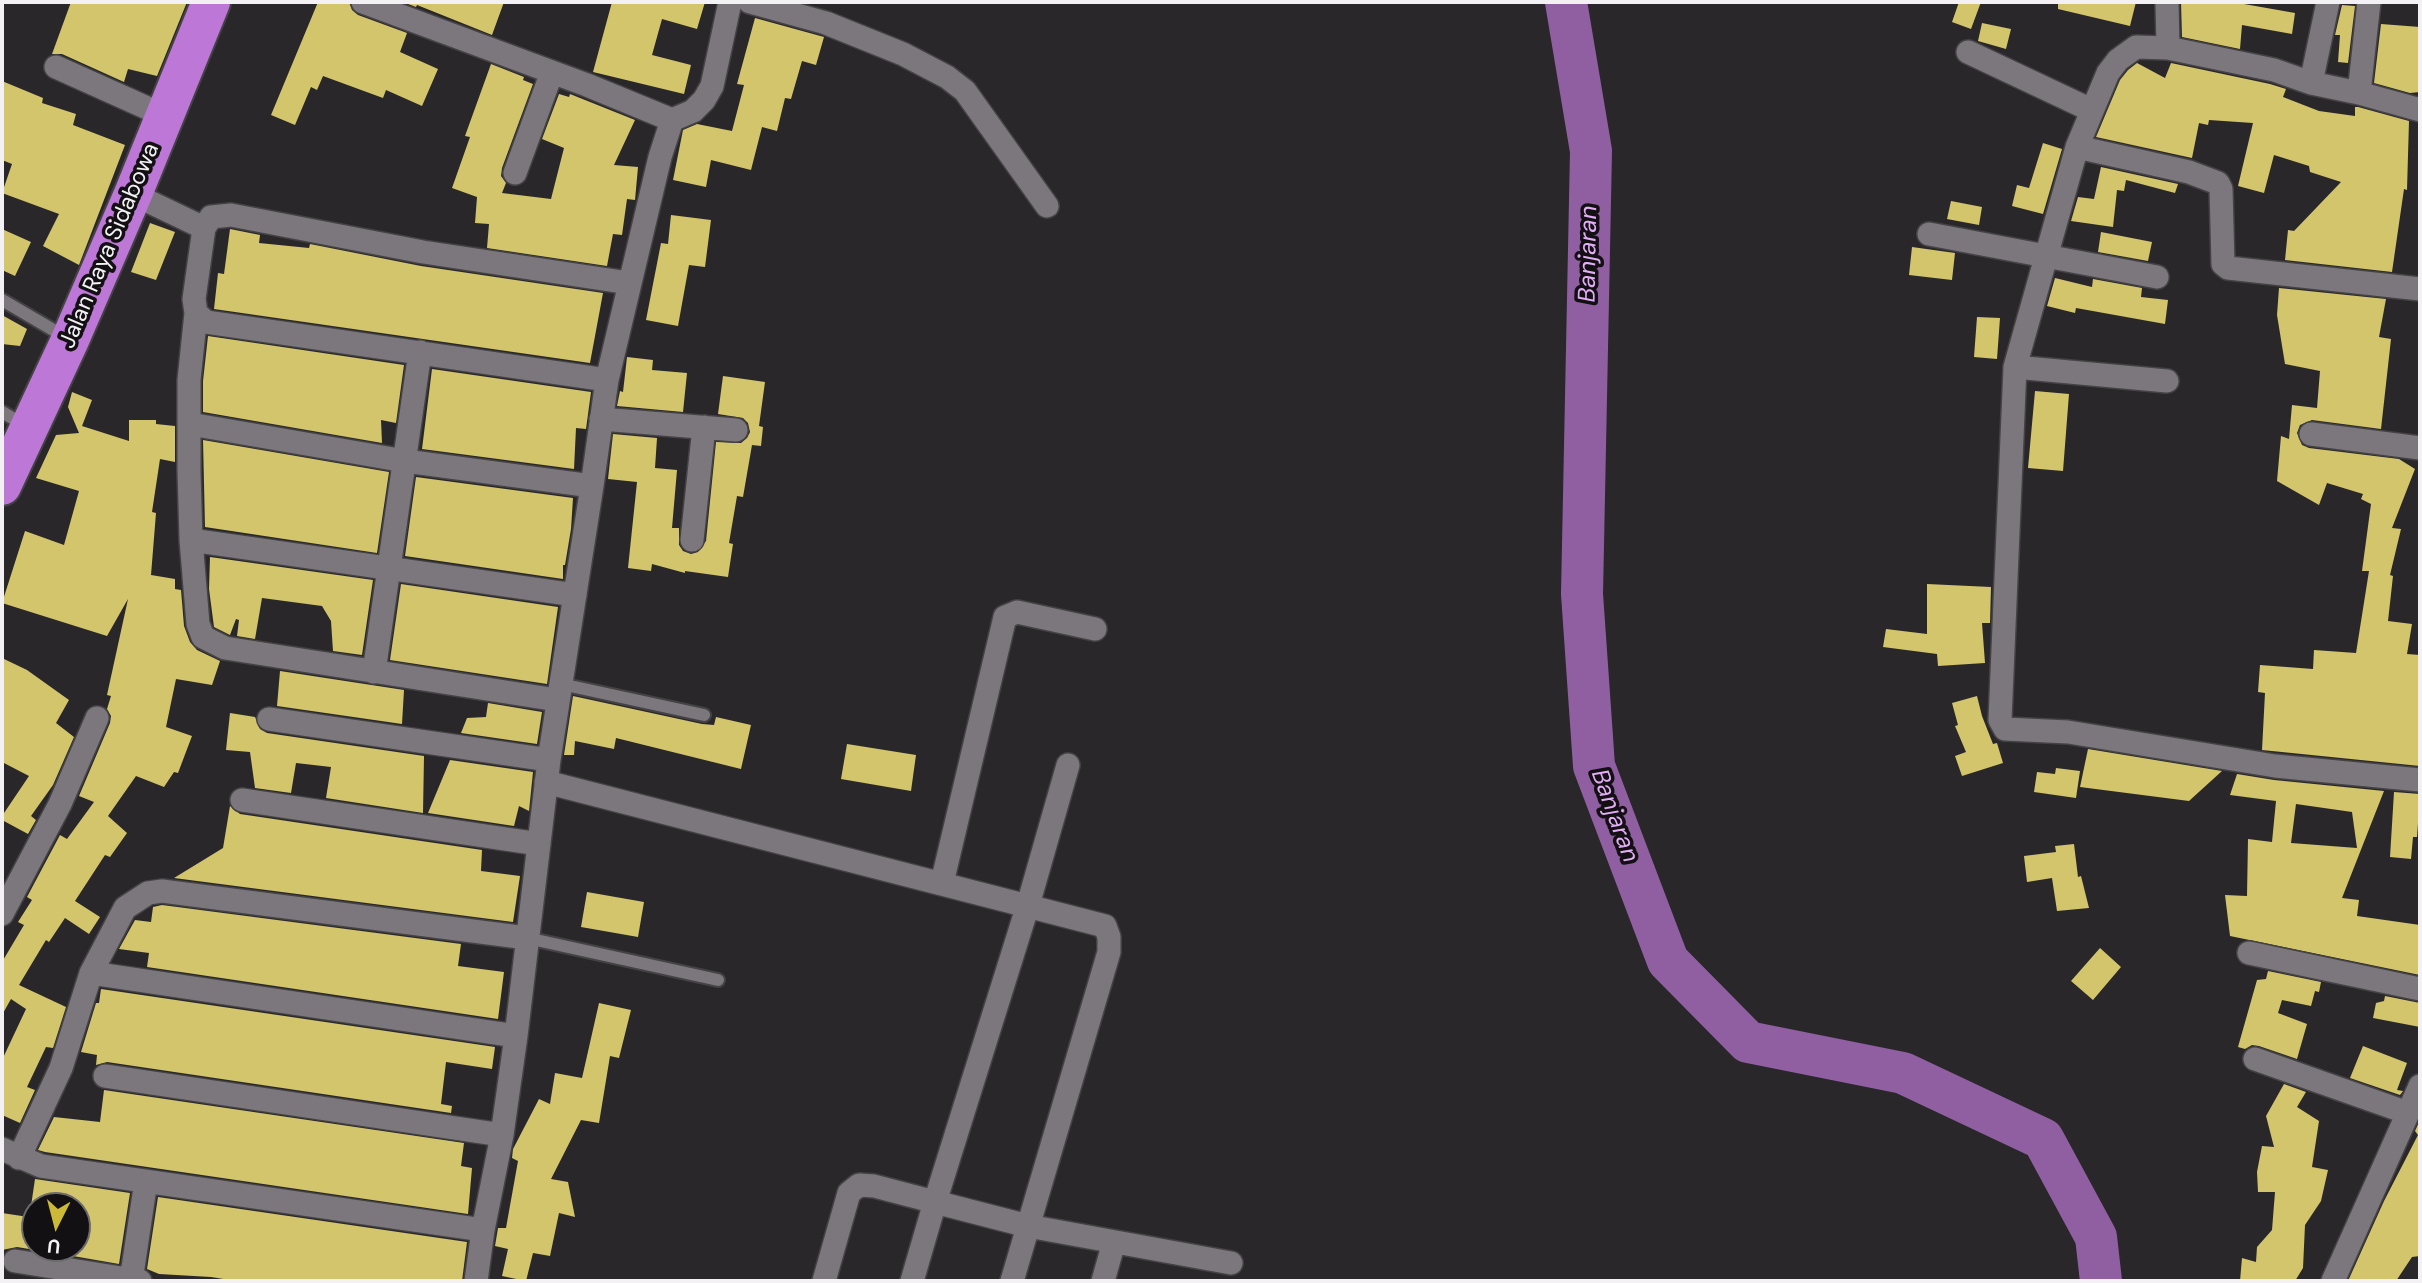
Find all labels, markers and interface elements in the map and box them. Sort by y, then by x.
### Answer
street label: Jalan Raya Sidabowa [54,139,166,353]
water label: Banjaran [1574,205,1604,303]
water label: Banjaran [1584,766,1644,866]
north arrow [21,1192,91,1262]
text: U [46,1233,62,1260]

